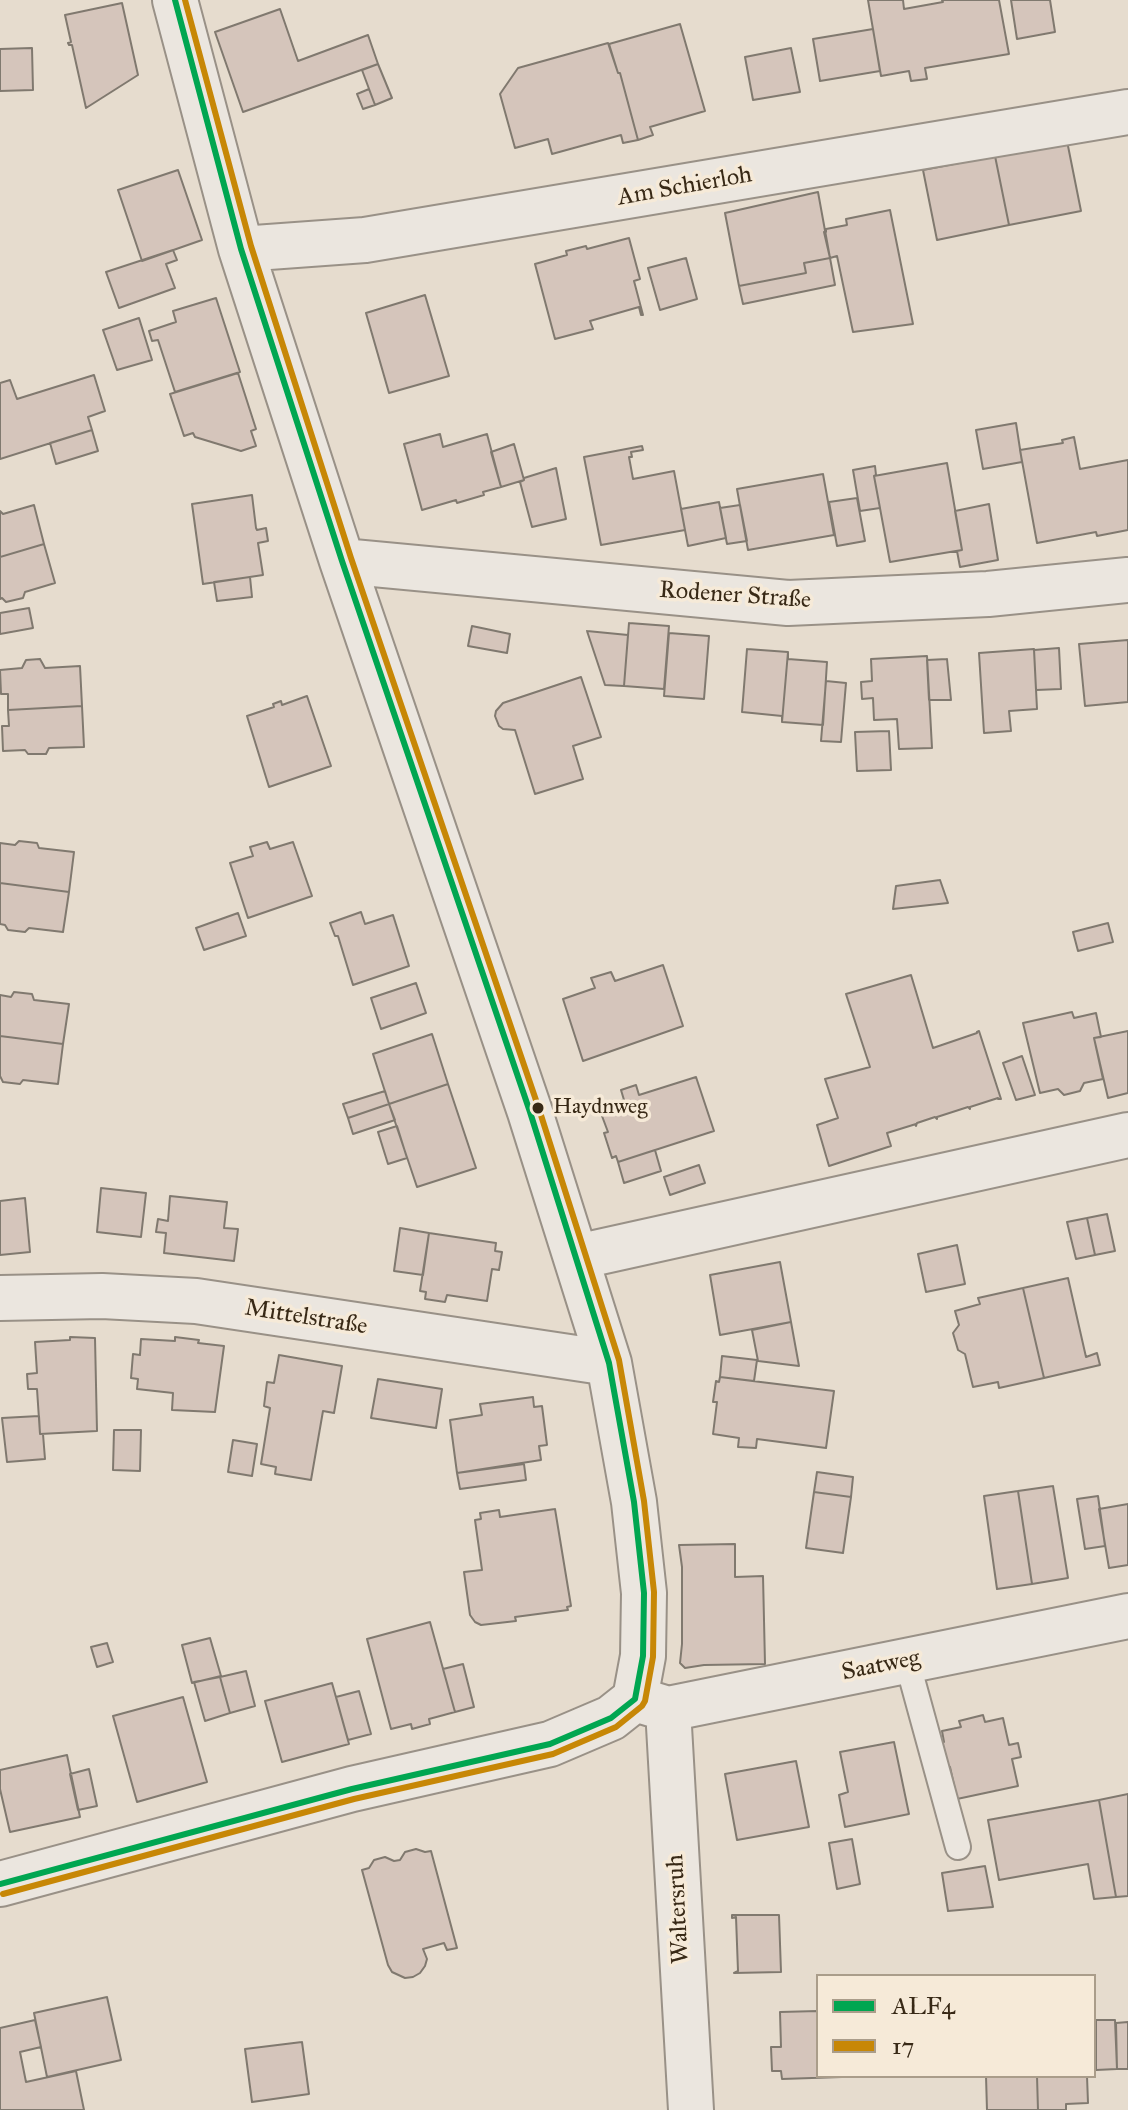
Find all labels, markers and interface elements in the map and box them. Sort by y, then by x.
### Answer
street label: Am Schierloh [616,161,754,213]
street label: Rodener Straße [658,576,812,616]
place label: Haydnweg [553,1095,648,1121]
marker: Haydnweg [530,1100,546,1116]
street label: Mittelstraße [243,1294,369,1342]
street label: Saatweg [839,1644,923,1688]
street label: Waltersruh [662,1853,696,1965]
legend [816,1974,1096,2078]
text: ALF4 [892,1991,955,2021]
text: 17 [892,2031,914,2061]

